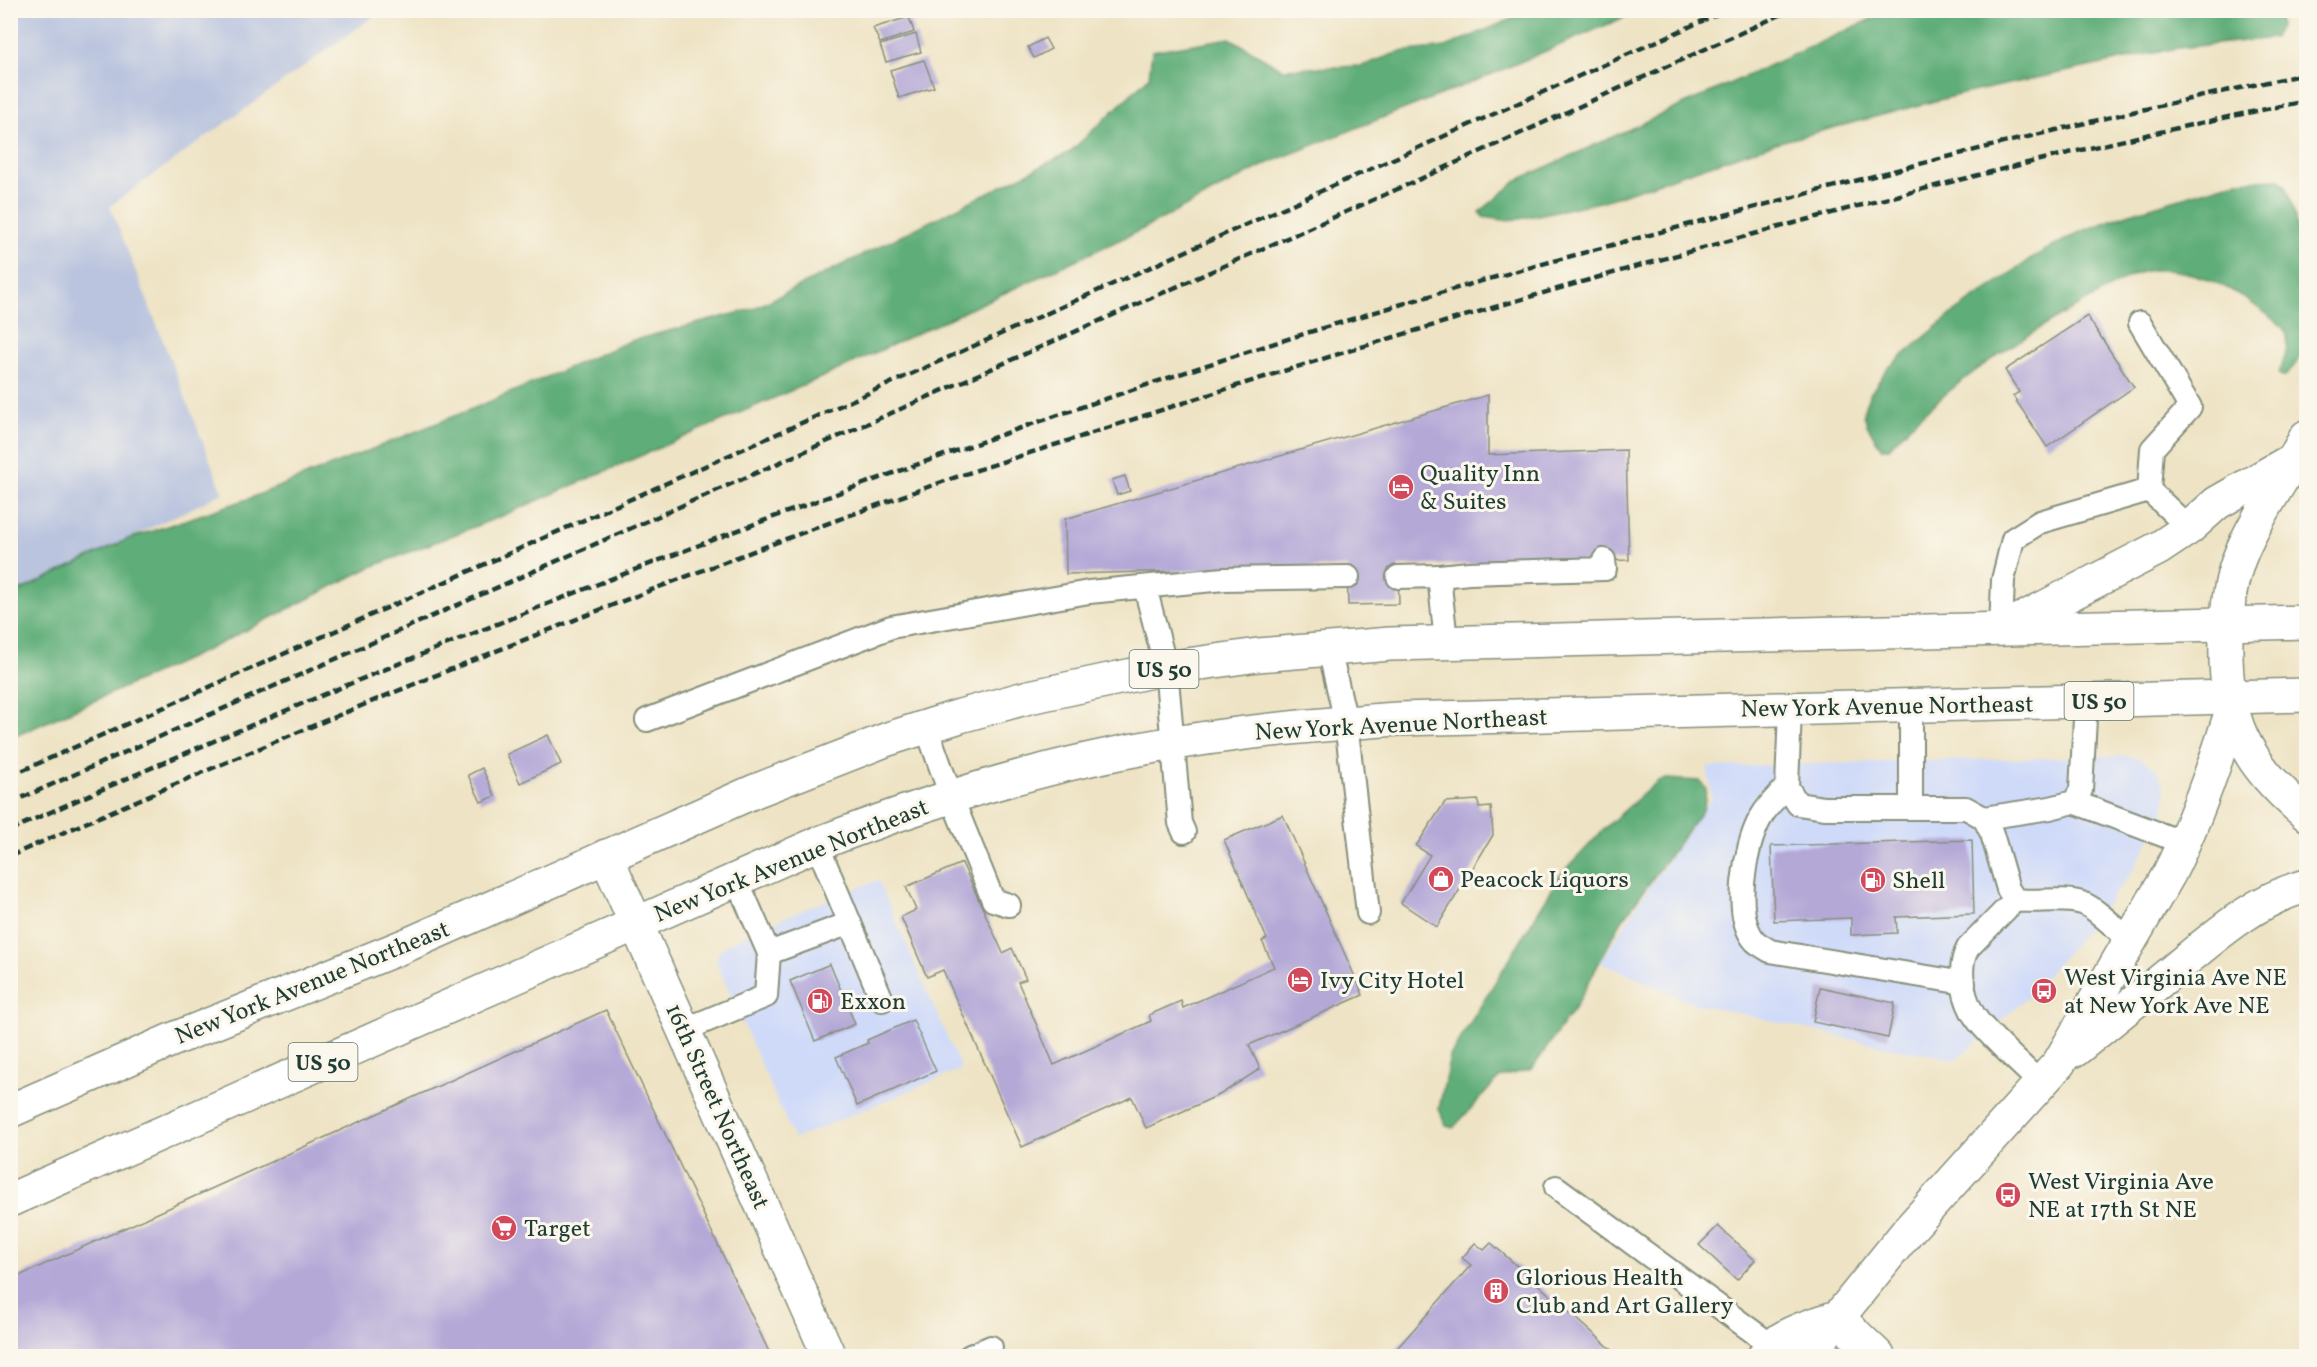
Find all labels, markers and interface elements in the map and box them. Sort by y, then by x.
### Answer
place label: Quality Inn & Suites [1420,458,1540,520]
hotel icon: Quality Inn & Suites [1386,472,1416,502]
road number: US 50 [1130,650,1198,688]
road number: US 50 [2064,682,2134,720]
street label: New York Avenue Northeast [1740,688,2034,728]
street label: New York Avenue Northeast [1254,701,1548,751]
street label: New York Avenue Northeast [649,791,934,933]
shop icon: Peacock Liquors [1426,864,1456,894]
place label: Peacock Liquors [1460,864,1629,898]
fuel station icon: Shell [1858,865,1888,895]
place label: Shell [1892,865,1945,899]
street label: New York Avenue Northeast [170,913,455,1055]
place label: West Virginia Ave NE at New York Ave NE [2064,962,2287,1024]
hotel icon: Ivy City Hotel [1285,965,1315,995]
place label: Ivy City Hotel [1320,965,1464,999]
bus stop icon: West Virginia Ave NE at New York Ave NE [2029,976,2059,1006]
fuel station icon: Exxon [805,986,835,1016]
place label: Exxon [840,986,906,1020]
street label: 16th Street Northeast [655,998,777,1215]
road number: US 50 [288,1043,358,1081]
place label: West Virginia Ave NE at 17th St NE [2028,1166,2214,1228]
bus stop icon: West Virginia Ave NE at 17th St NE [1993,1180,2023,1210]
supermarket icon: Target [489,1213,519,1243]
place label: Target [524,1213,591,1247]
place label: Glorious Health Club and Art Gallery [1516,1262,1733,1324]
building icon: Glorious Health Club and Art Gallery [1481,1276,1511,1306]

